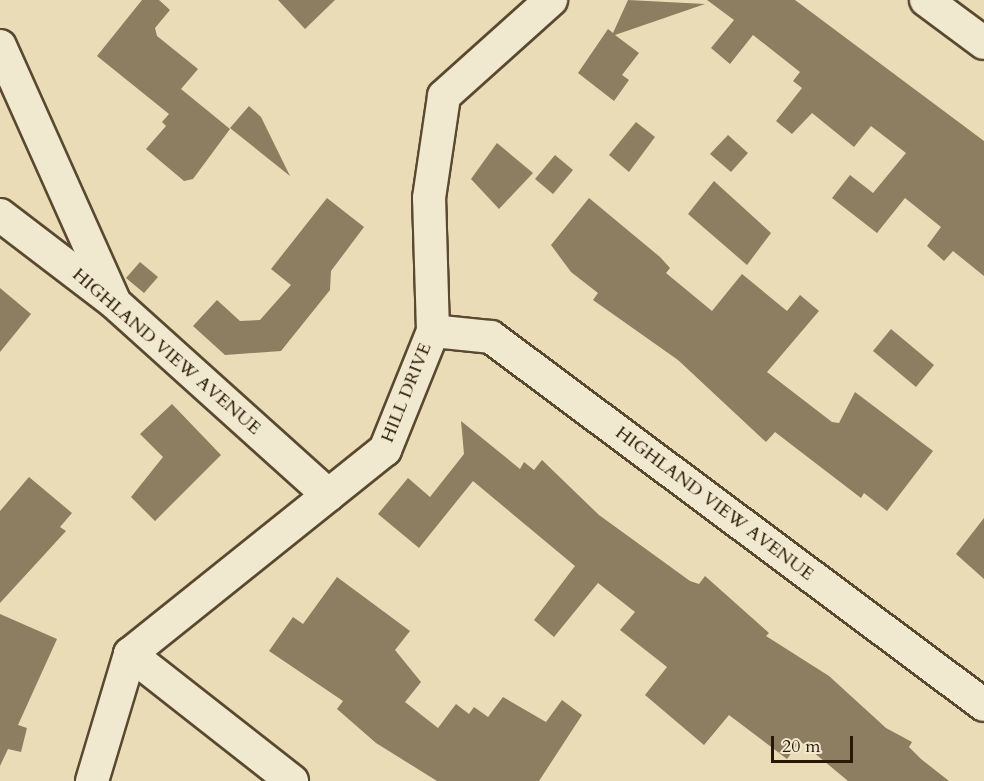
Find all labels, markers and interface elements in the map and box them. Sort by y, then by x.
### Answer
street label: HIGHLAND VIEW AVENUE [67,264,265,440]
street label: HILL DRIVE [377,340,437,446]
street label: HIGHLAND VIEW AVENUE [611,422,817,586]
scale bar [774,724,856,762]
text: 20 m [782,734,821,759]

